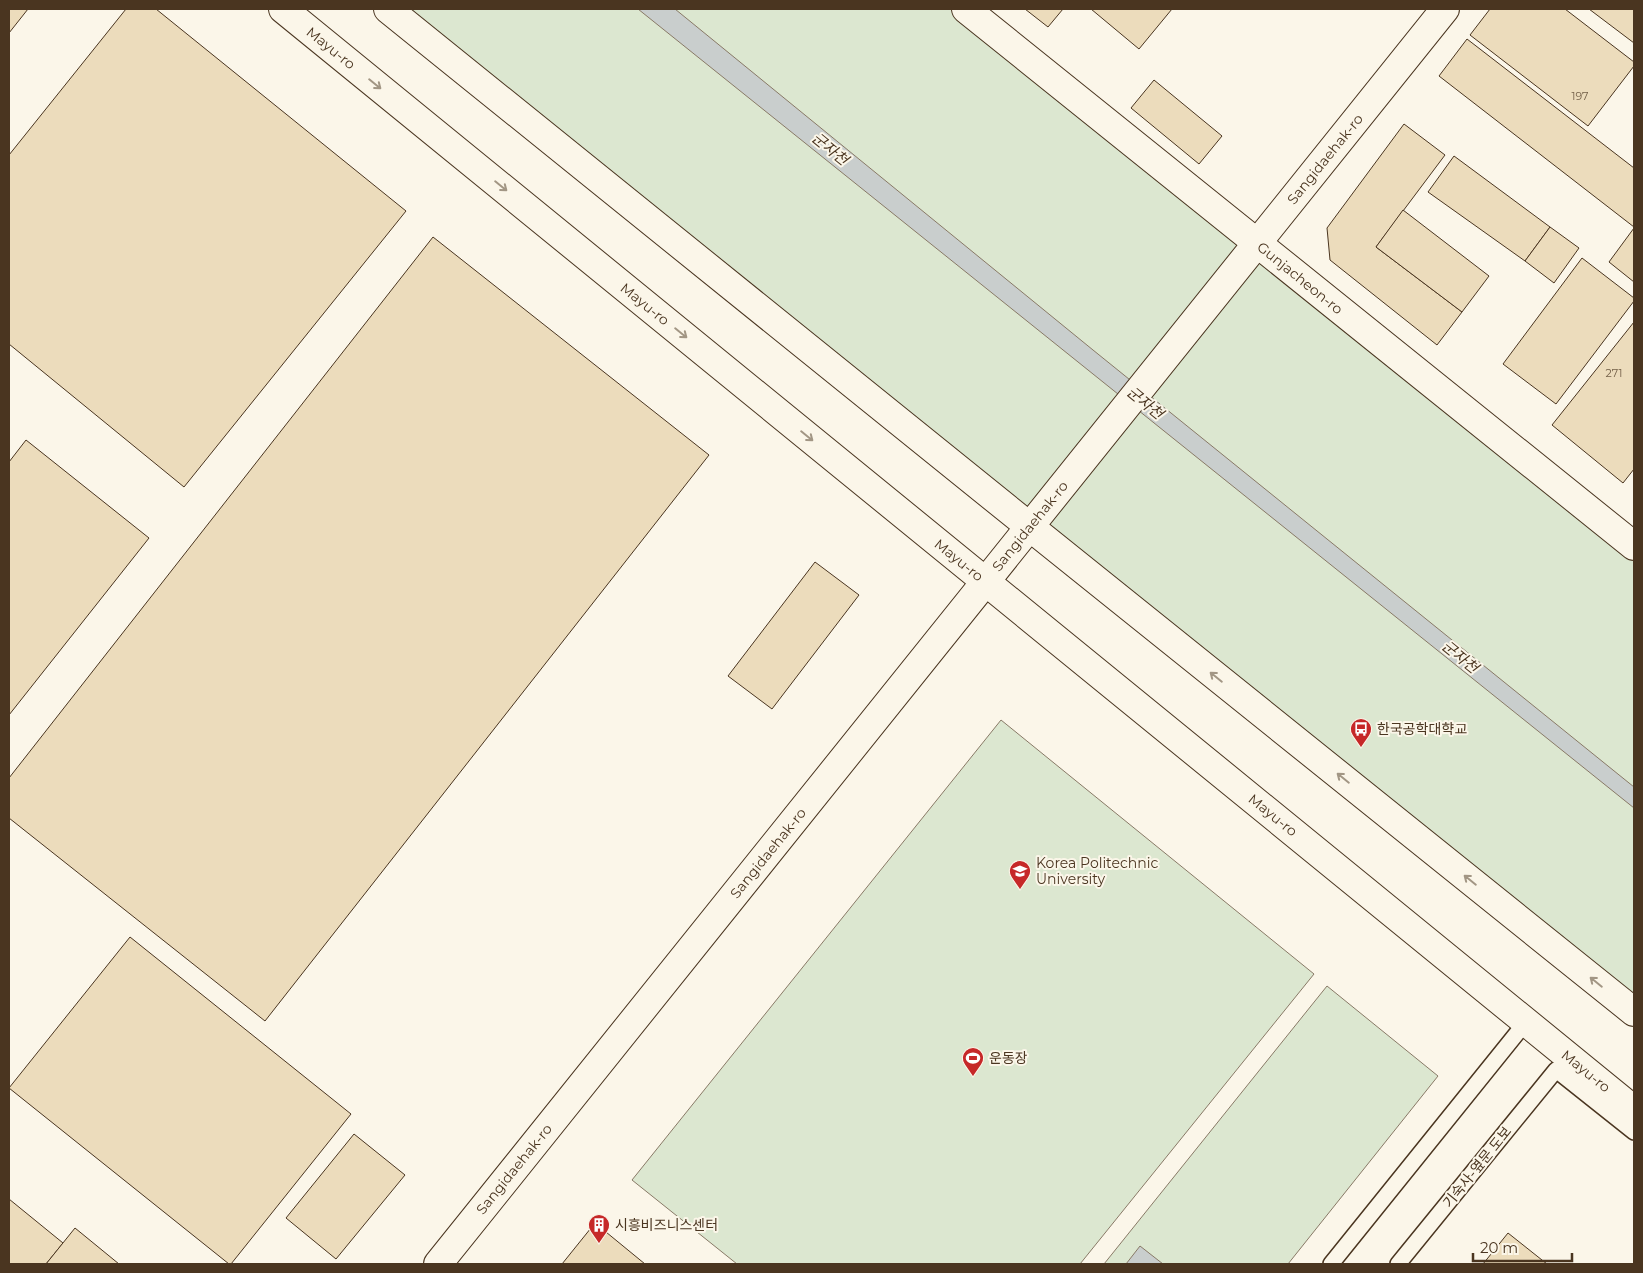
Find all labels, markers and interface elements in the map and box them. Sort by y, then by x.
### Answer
street label: Mayu-ro [303,23,359,73]
one-way arrow [368,78,381,89]
house number: 197 [1571,89,1589,103]
street label: Sangidaehak-ro [1283,110,1367,208]
water label: 군자천 [808,128,854,170]
one-way arrow [494,181,507,192]
street label: Gunjacheon-ro [1253,238,1347,318]
street label: Mayu-ro [617,279,673,329]
one-way arrow [674,328,687,339]
house number: 271 [1606,366,1622,380]
water label: 군자천 [1123,382,1169,424]
one-way arrow [800,431,813,442]
street label: Sangidaehak-ro [988,477,1072,575]
street label: Mayu-ro [931,535,987,585]
water label: 군자천 [1438,636,1484,678]
one-way arrow [1210,671,1223,682]
bus stop icon: 한국공학대햑교 [1349,717,1373,748]
place label: 한국공학대햑교 [1377,720,1467,738]
one-way arrow [1337,773,1350,784]
street label: Mayu-ro [1245,790,1301,840]
street label: Sangidaehak-ro [726,804,810,902]
place label: Korea Politechnic University [1036,854,1158,888]
school or university icon: Korea Politechnic University [1008,859,1032,890]
one-way arrow [1463,875,1476,886]
one-way arrow [1590,976,1603,987]
sports icon: 운동장 [961,1046,985,1077]
street label: Mayu-ro [1558,1046,1614,1096]
place label: 운동장 [989,1049,1028,1067]
street label: Sangidaehak-ro [472,1120,556,1218]
street label: 기숙사-옆문 도보 [1439,1123,1515,1211]
building icon: 시흥비즈니스센터 [587,1213,611,1244]
place label: 시흥비즈니스센터 [615,1216,718,1234]
scale bar [1473,1230,1572,1262]
text: 20 m [1480,1238,1518,1257]

